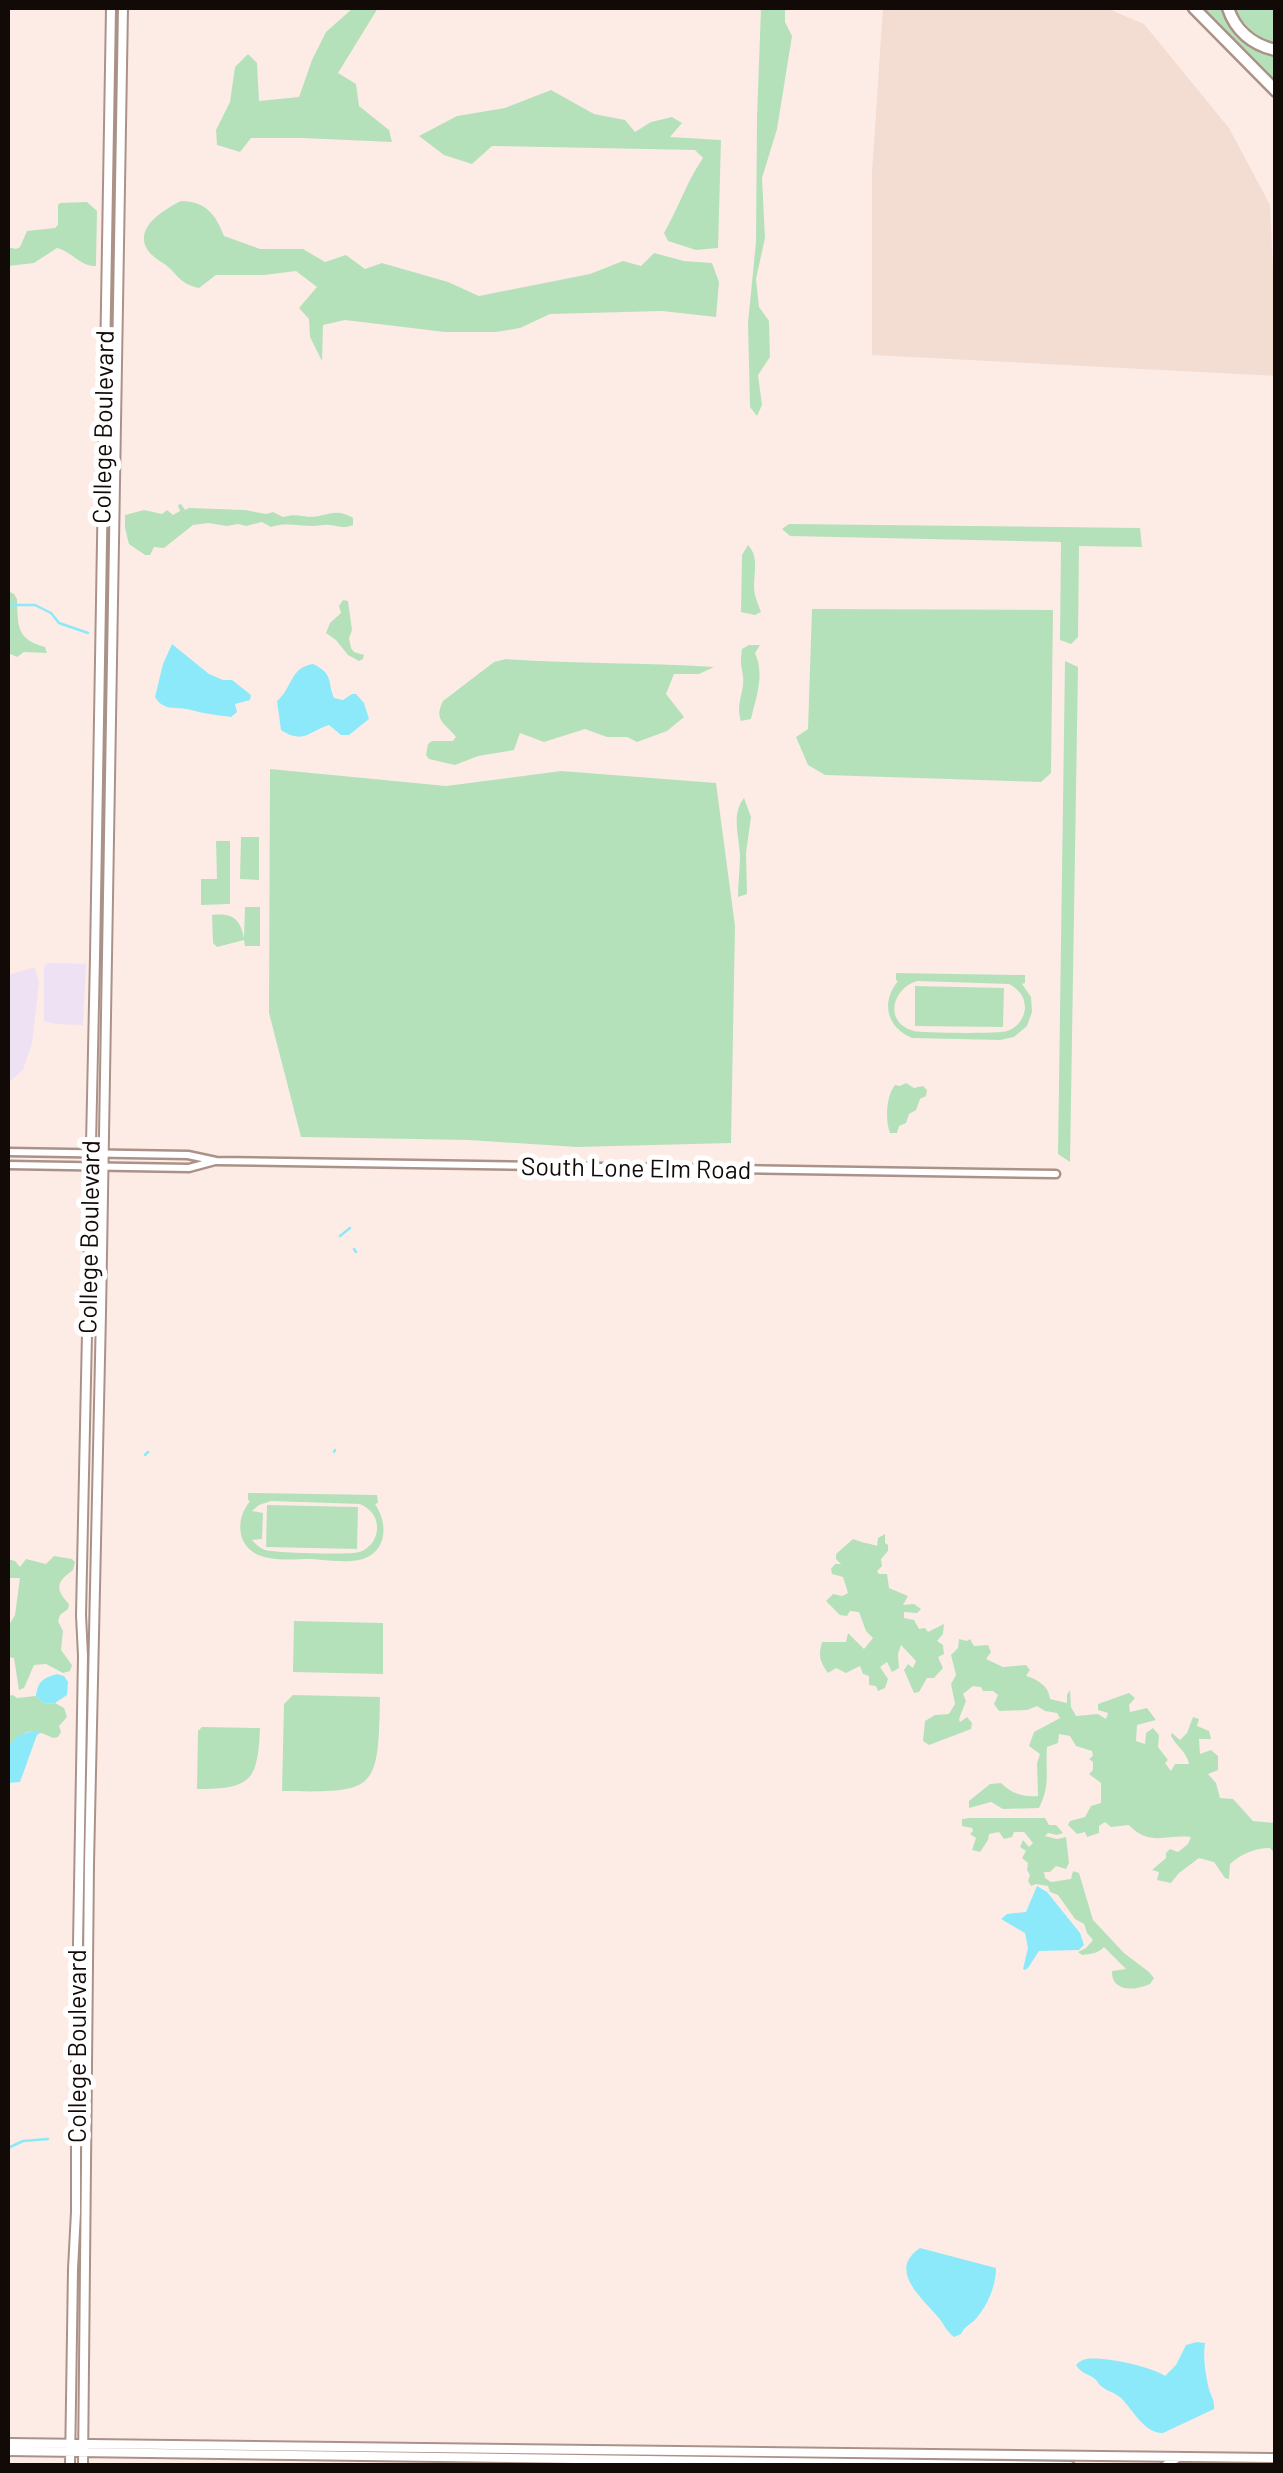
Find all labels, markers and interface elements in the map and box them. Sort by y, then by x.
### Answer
street label: College Boulevard [85,330,119,524]
street label: College Boulevard [71,1140,105,1334]
street label: South Lone Elm Road [521,1150,752,1184]
street label: College Boulevard [61,1949,91,2143]

